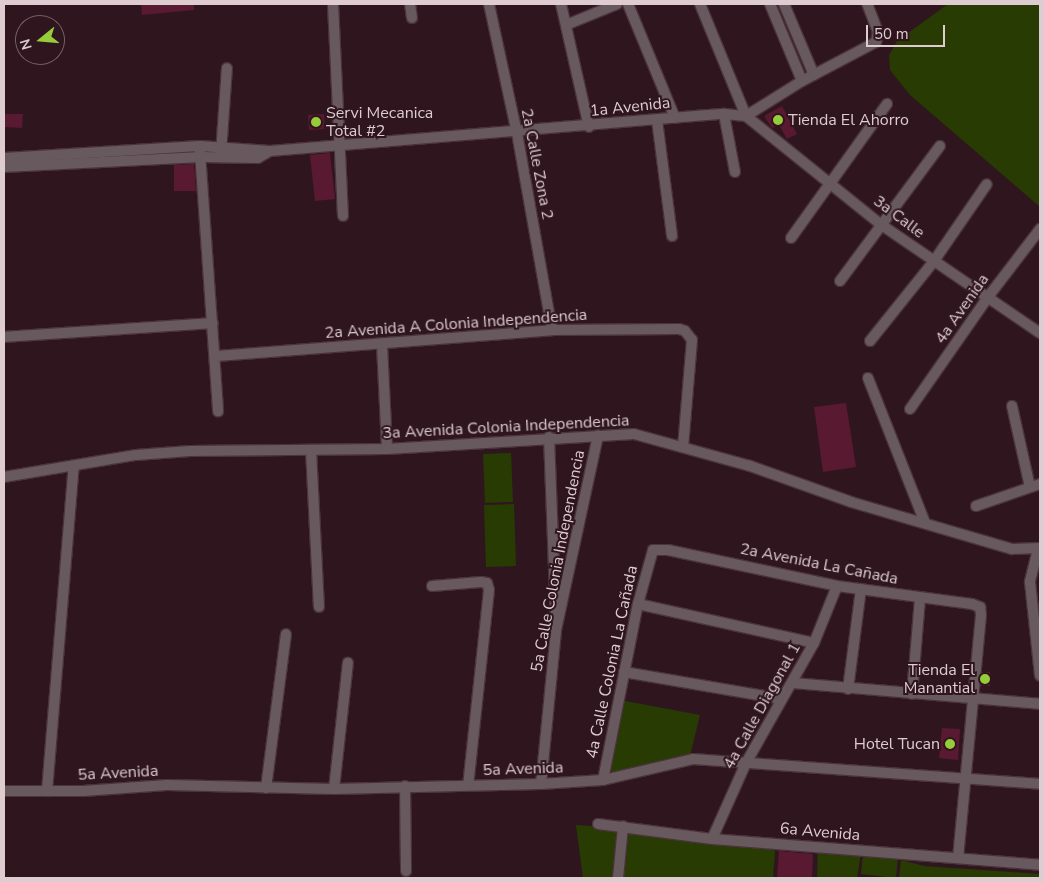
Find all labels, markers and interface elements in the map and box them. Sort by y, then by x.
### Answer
north arrow [15,15,65,65]
scale bar [869,15,948,47]
text: 50 m [874,24,909,44]
text: N [16,36,37,52]
street label: 1a Avenida [589,93,671,121]
place label: Servi Mecanica Total #2 [326,103,433,141]
street label: 2a Calle Zona 2 [517,107,557,221]
place label: Tienda El Ahorro [788,110,909,130]
marker: Tienda El Ahorro [772,114,784,126]
marker: Servi Mecanica Total #2 [310,116,322,128]
street label: 3a Calle [870,192,928,242]
street label: 4a Avenida [931,270,993,348]
street label: 2a Avenida A Colonia Independencia [324,305,588,343]
street label: 3a Avenida Colonia Independencia [382,411,630,443]
street label: 5a Calle Colonia Independencia [527,448,589,674]
street label: 2a Avenida La Cañada [738,539,900,589]
street label: 4a Calle Colonia La Cañada [582,564,642,760]
street label: 4a Calle Diagonal 1 [719,639,805,773]
place label: Tienda El Manantial [904,660,975,698]
marker: Tienda El Manantial [979,673,991,685]
place label: Hotel Tucan [854,734,940,754]
marker: Hotel Tucan [944,738,956,750]
street label: 5a Avenida [482,758,564,780]
street label: 5a Avenida [77,761,159,785]
street label: 6a Avenida [779,819,861,845]

